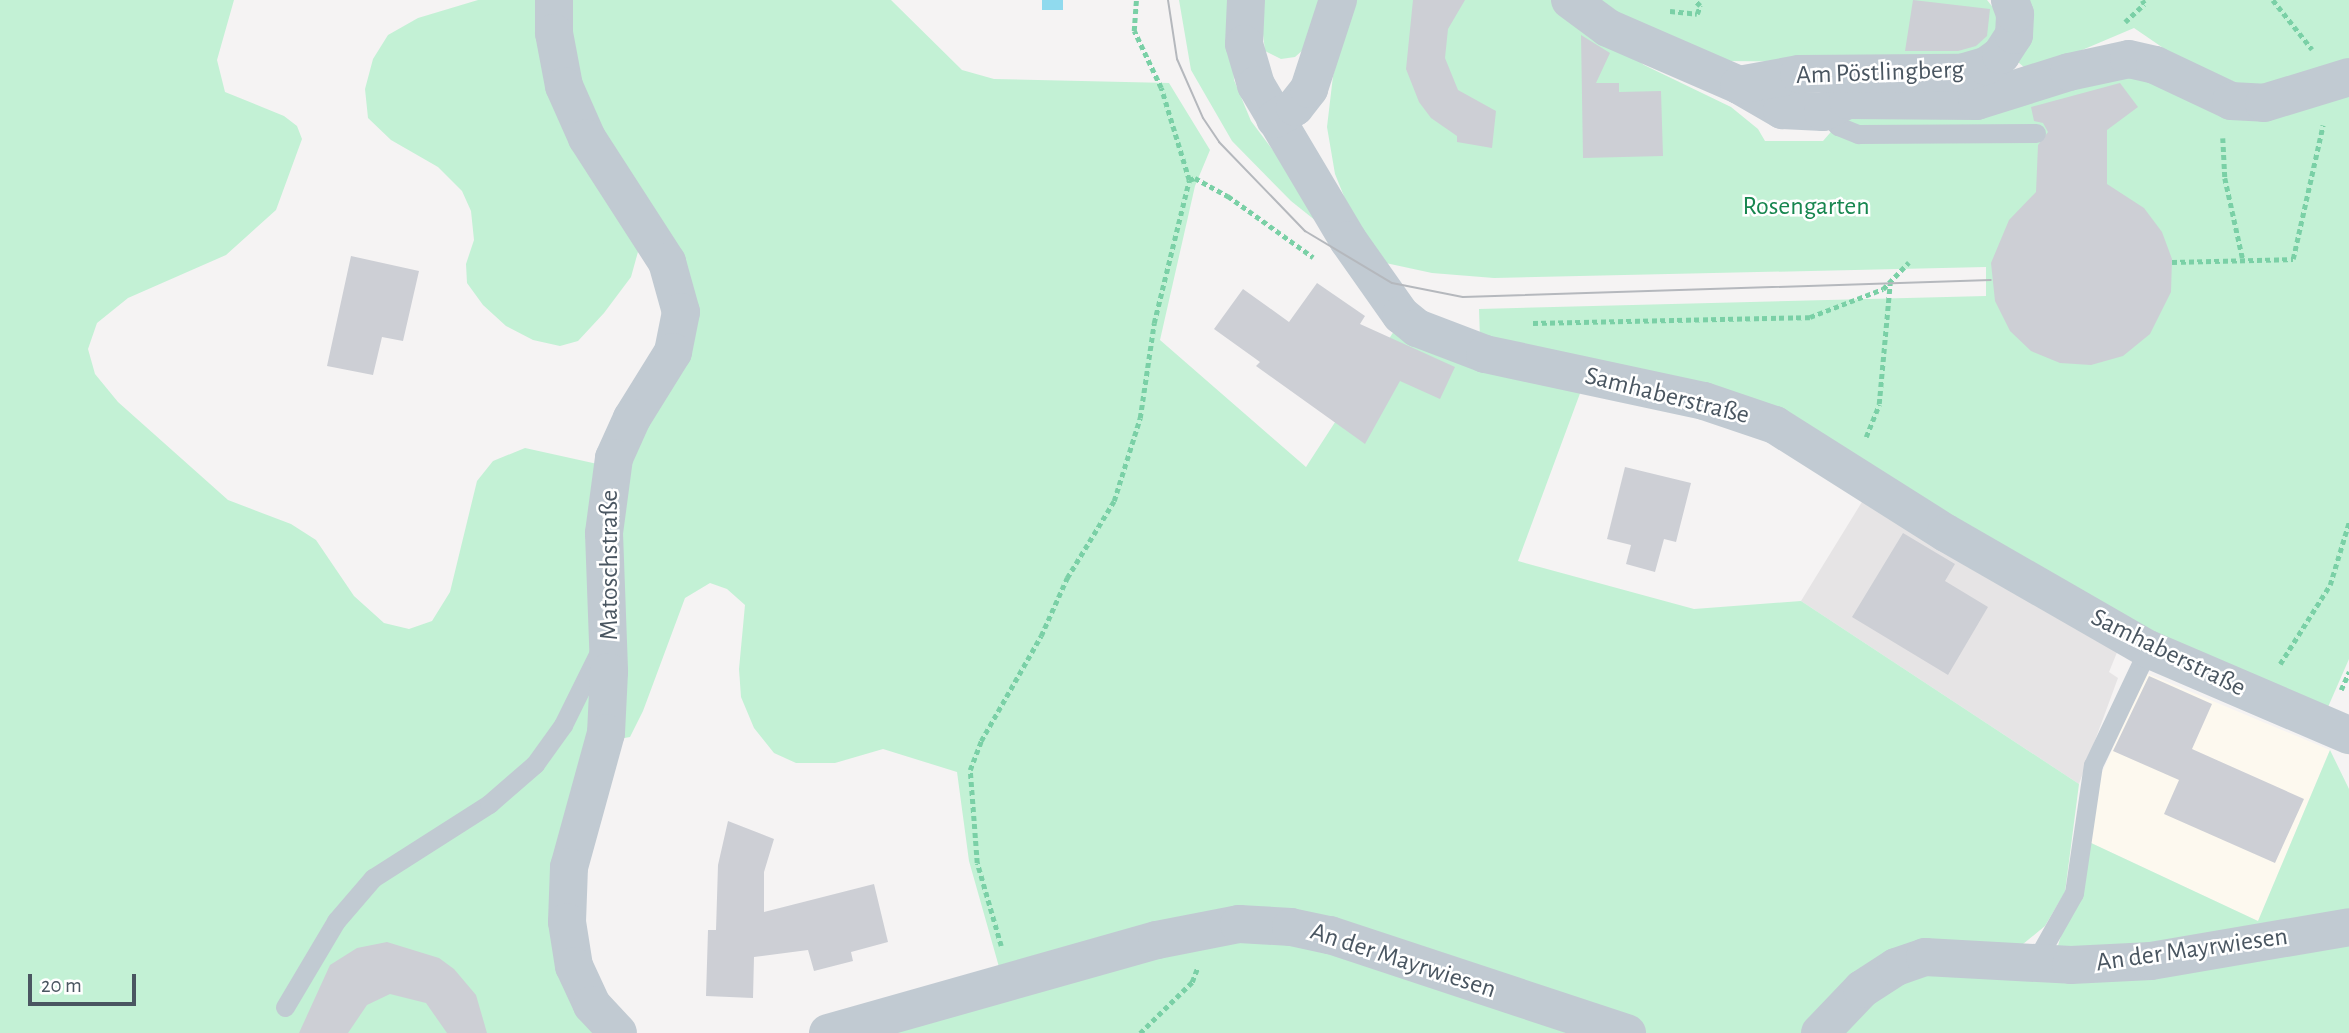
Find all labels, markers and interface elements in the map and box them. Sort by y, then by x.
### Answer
street label: Am Pöstlingberg [1795,54,1965,92]
park label: Rosengarten [1742,191,1870,223]
street label: Samhaberstraße [1582,361,1752,431]
street label: Matoschstraße [594,490,626,640]
street label: Samhaberstraße [2086,602,2250,704]
street label: An der Mayrwiesen [1306,916,1500,1006]
street label: An der Mayrwiesen [2094,921,2290,979]
scale bar [32,960,140,1004]
text: 20 m [41,975,82,996]

